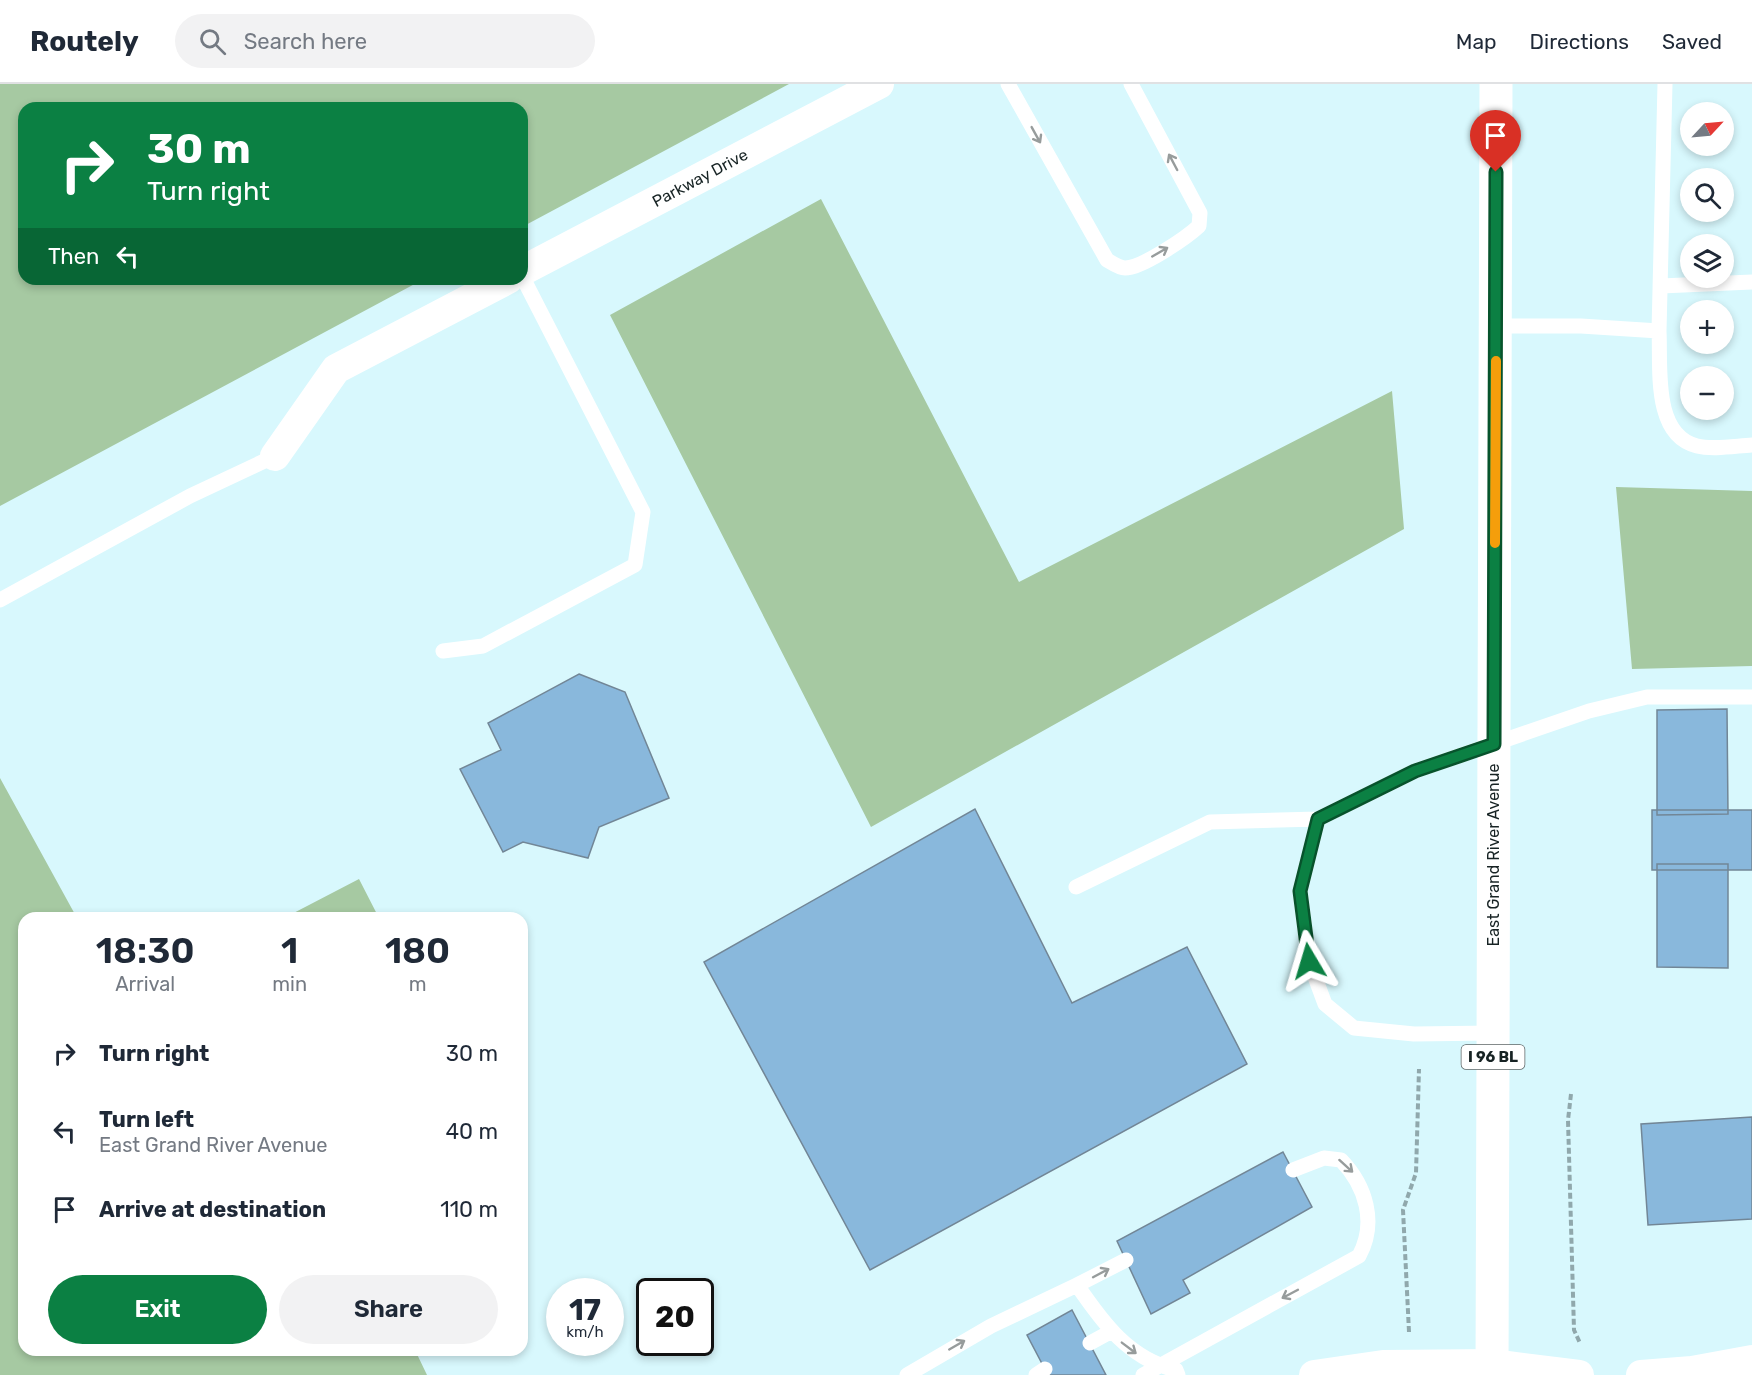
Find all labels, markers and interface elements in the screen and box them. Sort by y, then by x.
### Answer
search box [175,14,595,68]
text: Routely [30,25,139,58]
icon: search [196,25,229,58]
text: Search here [244,28,367,55]
text: Map [1456,29,1497,54]
text: Directions [1530,29,1629,54]
text: Saved [1662,29,1722,54]
north arrow [1680,102,1734,156]
map controls [1680,102,1734,420]
pin [1470,110,1521,172]
icon: arrive [1479,119,1512,152]
text: 30 m [147,124,251,174]
icon: right [48,126,126,204]
one-way arrow [1031,126,1043,143]
street label: Parkway Drive [649,145,751,211]
one-way arrow [1167,154,1179,171]
button: search [1680,168,1734,222]
text: Turn right [147,175,270,207]
button: layers [1680,234,1734,288]
icon: left [111,240,144,273]
text: Then [48,243,99,270]
one-way arrow [1151,245,1168,257]
button: + [1680,300,1734,354]
button: − [1680,366,1734,420]
street label: East Grand River Avenue [1484,764,1503,946]
text: 18:30 [96,929,194,972]
text: 1 [281,929,298,972]
text: 180 [385,929,450,972]
position arrow [1277,929,1341,993]
text: Arrival [115,972,175,996]
text: min [272,972,307,996]
text: m [409,972,426,996]
icon: right [48,1037,81,1070]
text: Turn right [99,1040,209,1067]
text: 30 m [446,1040,498,1067]
road number: I 96 BL [1462,1045,1524,1069]
text: Turn left [99,1106,194,1133]
icon: left [48,1115,81,1148]
text: 40 m [445,1118,498,1145]
text: East Grand River Avenue [99,1133,328,1157]
one-way arrow [1338,1160,1354,1173]
icon: arrive [48,1193,81,1226]
text: Arrive at destination [99,1196,326,1223]
text: 110 m [440,1196,498,1223]
one-way arrow [1092,1267,1110,1278]
button: Exit [48,1275,267,1344]
button: Share [279,1275,498,1344]
speed limit sign: 20 [636,1278,714,1356]
one-way arrow [1282,1288,1299,1300]
text: 17 [569,1292,601,1328]
text: km/h [566,1323,604,1341]
one-way arrow [948,1339,965,1351]
one-way arrow [1121,1341,1137,1354]

